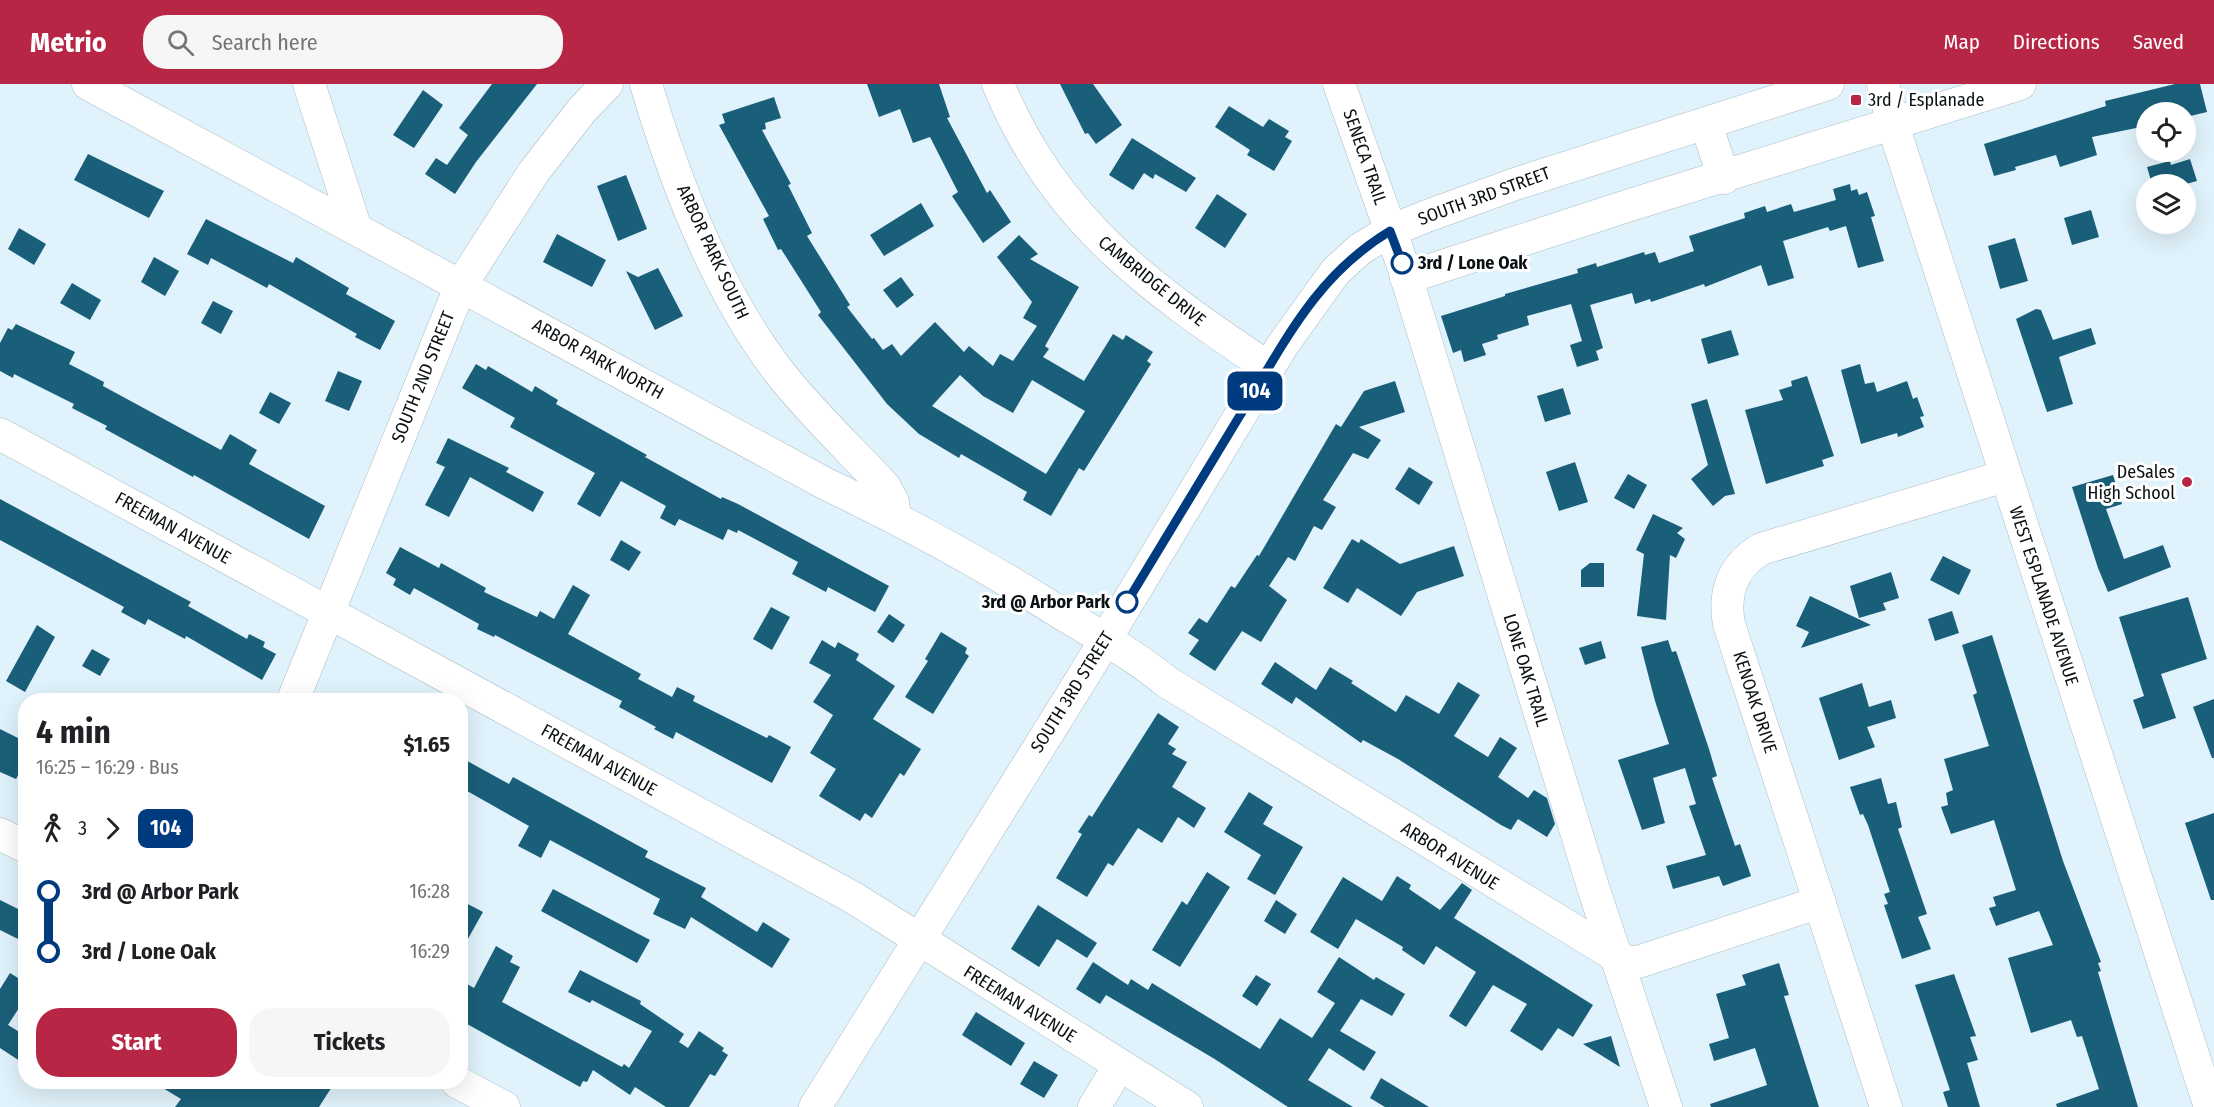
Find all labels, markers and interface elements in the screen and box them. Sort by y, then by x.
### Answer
search box [143,15,563,69]
text: Metrio [30,26,107,59]
icon: search [164,26,197,59]
text: Search here [212,29,318,56]
text: Map [1943,29,1980,55]
text: Directions [2013,29,2100,55]
text: Saved [2133,29,2184,55]
place label: 3rd / Esplanade [1868,89,1984,111]
marker: 3rd / Esplanade [1849,93,1863,107]
map controls [2136,102,2196,234]
button: locate [2136,102,2196,162]
street label: SENECA TRAIL [1338,106,1392,208]
street label: SOUTH 3RD STREET [1415,162,1554,230]
button: layers [2136,174,2196,234]
street label: ARBOR PARK SOUTH [672,181,754,323]
street label: CAMBRIDGE DRIVE [1094,231,1210,331]
marker: 3rd / Lone Oak [1391,252,1413,274]
place label: 3rd / Lone Oak [1417,252,1528,274]
street label: SOUTH 2ND STREET [387,307,460,446]
street label: ARBOR PARK NORTH [528,314,668,404]
line badge: 104 [1220,372,1290,410]
text: 104 [1239,378,1271,404]
place label: DeSales High School [2088,461,2175,504]
marker: DeSales High School [2180,475,2194,489]
street label: FREEMAN AVENUE [111,487,235,569]
street label: WEST ESPLANADE AVENUE [2005,504,2083,688]
place label: 3rd @ Arbor Park [981,591,1111,613]
marker: 3rd @ Arbor Park [1116,591,1138,613]
street label: LONE OAK TRAIL [1498,611,1554,729]
street label: SOUTH 3RD STREET [1026,627,1118,757]
street label: KENOAK DRIVE [1728,648,1782,756]
text: 4 min [36,712,111,752]
street label: FREEMAN AVENUE [537,719,661,801]
text: $1.65 [404,731,450,758]
text: 16:25 – 16:29 · Bus [36,755,179,779]
icon: walk [36,812,69,845]
icon: forward [96,812,129,845]
text: 104 [150,815,181,841]
text: 3 [78,816,87,840]
street label: ARBOR AVENUE [1397,817,1503,895]
text: 3rd @ Arbor Park [82,878,239,905]
text: 16:28 [409,879,450,903]
text: 3rd / Lone Oak [82,938,216,965]
text: 16:29 [410,939,450,963]
street label: FREEMAN AVENUE [960,961,1080,1047]
button: Start [36,1008,237,1077]
button: Tickets [249,1008,450,1077]

